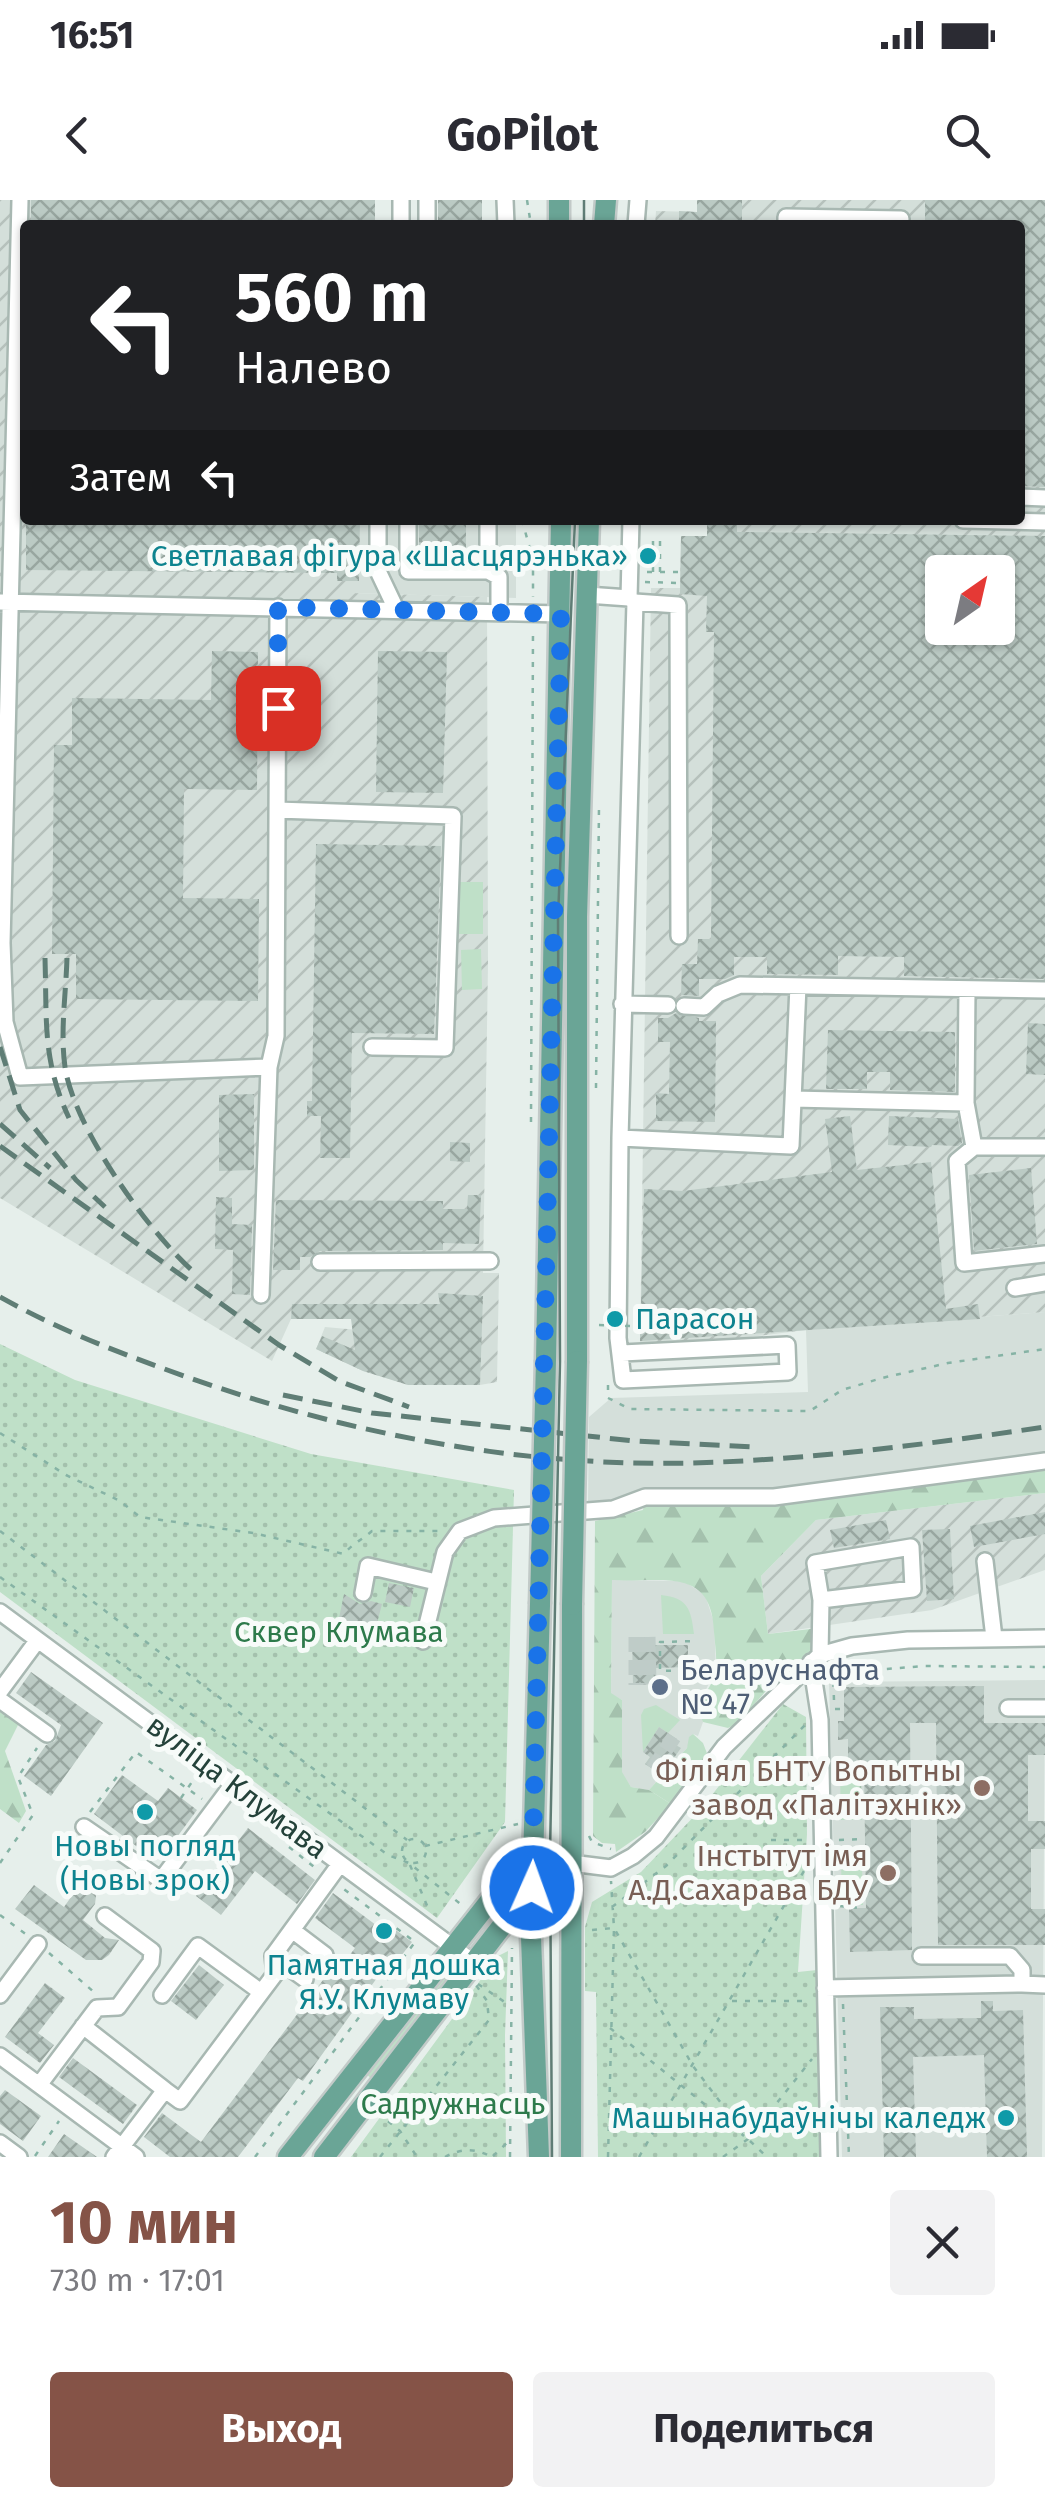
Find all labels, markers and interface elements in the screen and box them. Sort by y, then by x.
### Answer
text: 16:51 [50,12,134,58]
icon: back [50,108,105,163]
text: GoPilot [447,108,598,162]
icon: search [940,108,995,163]
text: 560 m [235,256,429,340]
icon: left [70,260,200,390]
text: Налево [235,341,392,395]
icon: left [192,450,247,505]
text: Затем [70,455,172,501]
place label: Светлавая фігура «Шасцярэнька» [151,538,628,574]
marker: Светлавая фігура «Шасцярэнька» [637,545,659,567]
north arrow [925,555,1015,645]
map controls [925,555,1015,645]
pin [236,666,321,751]
icon: arrive [251,681,306,736]
place label: Парасон [635,1301,754,1337]
marker: Парасон [604,1308,626,1330]
park label: Сквер Клумава [234,1614,444,1650]
place label: Беларуснафта № 47 [680,1652,880,1722]
marker: Беларуснафта № 47 [649,1676,671,1698]
street label: вуліца Клумава [139,1707,335,1867]
place label: Філіял БНТУ Вопытны завод «Палітэхнік» [655,1753,962,1823]
marker: Філіял БНТУ Вопытны завод «Палітэхнік» [971,1777,993,1799]
marker: Новы погляд (Новы зрок) [134,1801,156,1823]
place label: Новы погляд (Новы зрок) [54,1828,236,1898]
position arrow [480,1836,584,1940]
place label: Інстытут імя А.Д.Сахарава БДУ [628,1838,869,1908]
marker: Інстытут імя А.Д.Сахарава БДУ [877,1862,899,1884]
marker: Памятная дошка Я.У. Клумаву [373,1920,395,1942]
place label: Памятная дошка Я.У. Клумаву [267,1947,501,2017]
park label: Садружнасць [360,2086,546,2122]
place label: Машынабудаўнічы каледж [611,2100,986,2136]
marker: Машынабудаўнічы каледж [995,2107,1017,2129]
text: 10 мин [50,2187,238,2259]
button: close [890,2190,995,2295]
text: 730 m · 17:01 [50,2261,225,2299]
button: Выход [50,2372,513,2487]
button: Поделиться [533,2372,995,2487]

